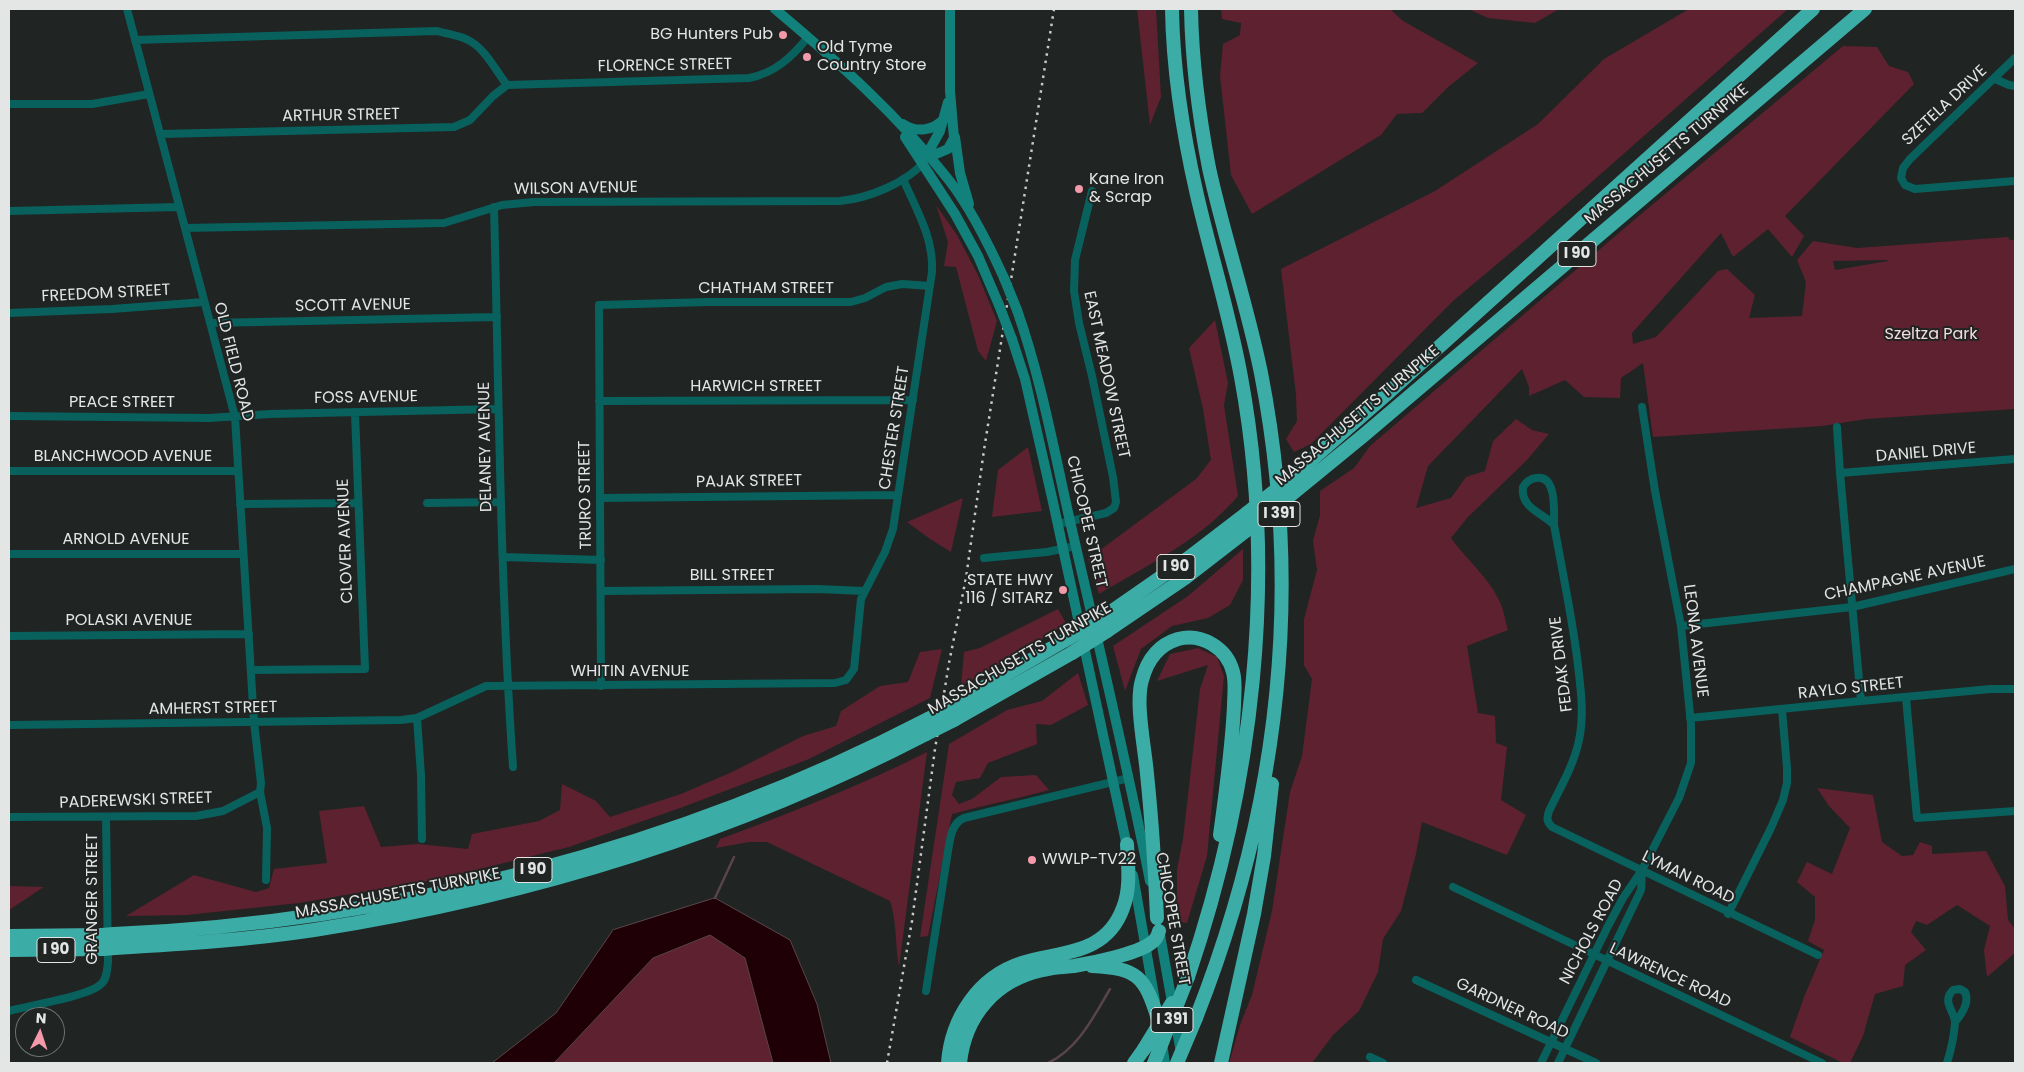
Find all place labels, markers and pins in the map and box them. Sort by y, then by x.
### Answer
place label: BG Hunters Pub [650,25,773,45]
marker: BG Hunters Pub [777,29,789,41]
place label: Old Tyme Country Store [817,38,926,76]
marker: Old Tyme Country Store [801,51,813,63]
place label: Kane Iron & Scrap [1089,170,1164,208]
marker: Kane Iron & Scrap [1073,183,1085,195]
place label: STATE HWY 116 / SITARZ [965,571,1053,609]
marker: STATE HWY 116 / SITARZ [1057,584,1069,596]
place label: WWLP-TV22 [1042,850,1136,870]
marker: WWLP-TV22 [1026,854,1038,866]

